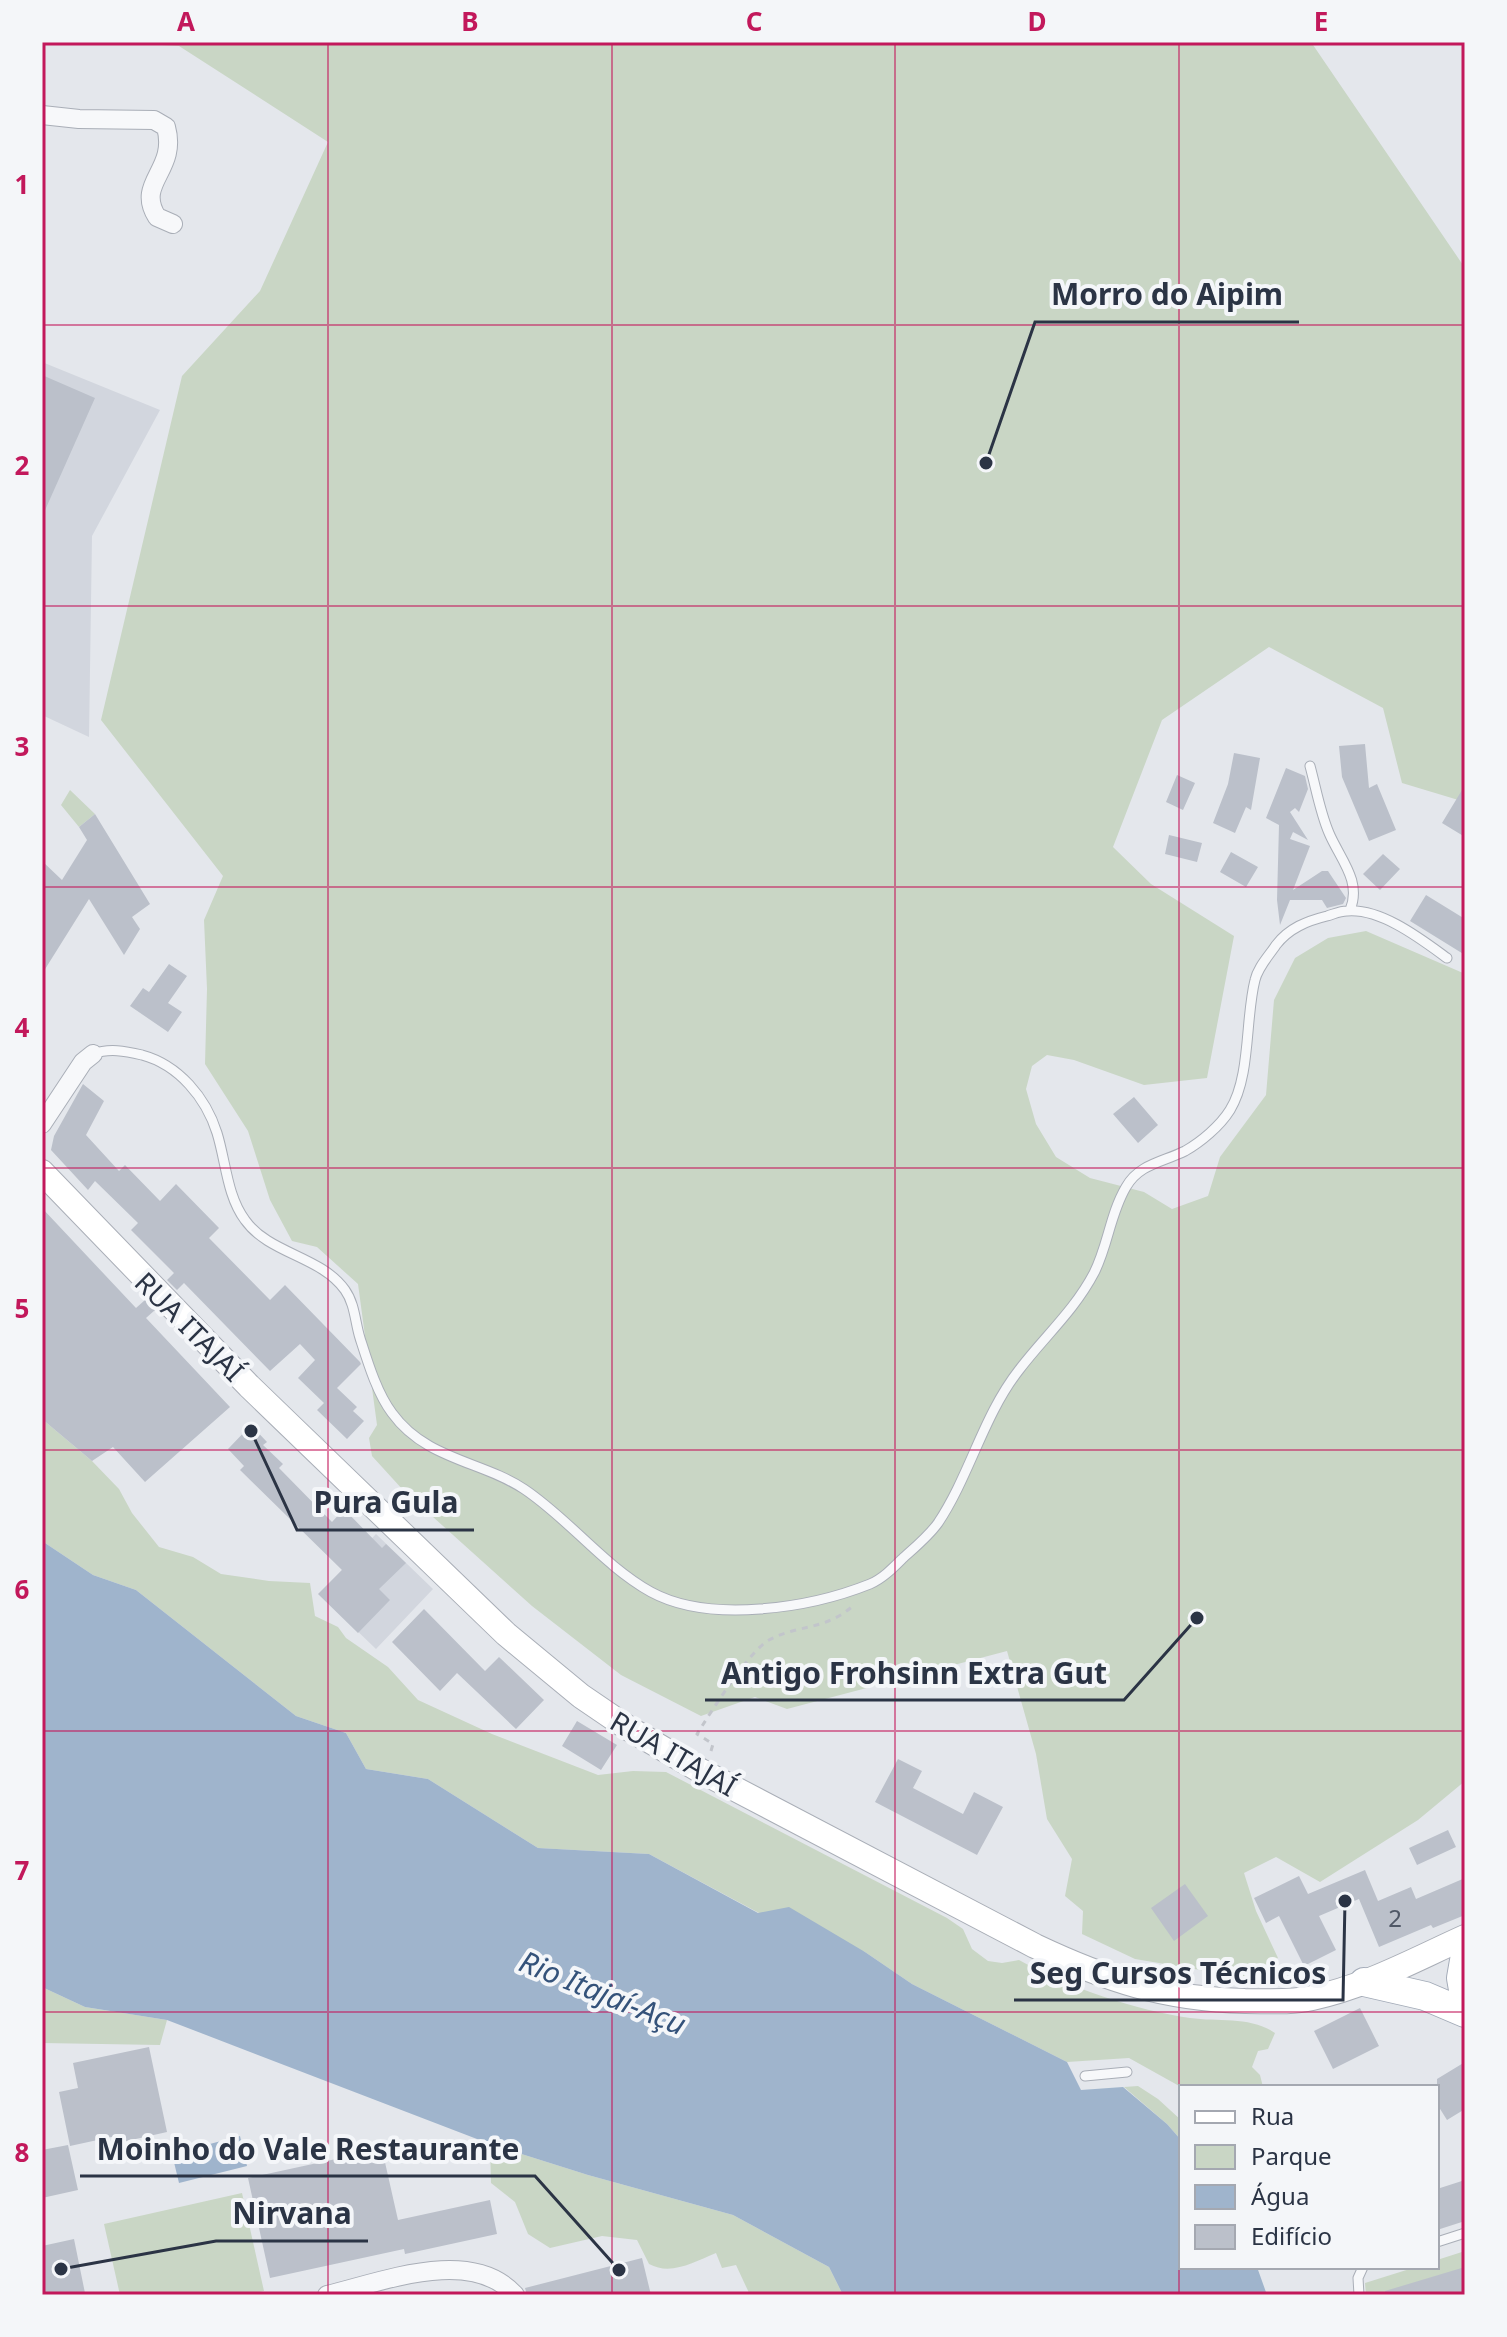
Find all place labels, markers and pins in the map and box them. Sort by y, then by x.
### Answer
callout: Morro do Aipim [1035,268,1299,322]
callout: Pura Gula [297,1476,474,1530]
callout: Antigo Frohsinn Extra Gut [705,1646,1124,1700]
callout: Seg Cursos Técnicos [1014,1946,1343,2000]
callout: Moinho do Vale Restaurante [80,2122,535,2176]
callout: Nirvana [216,2187,368,2241]

